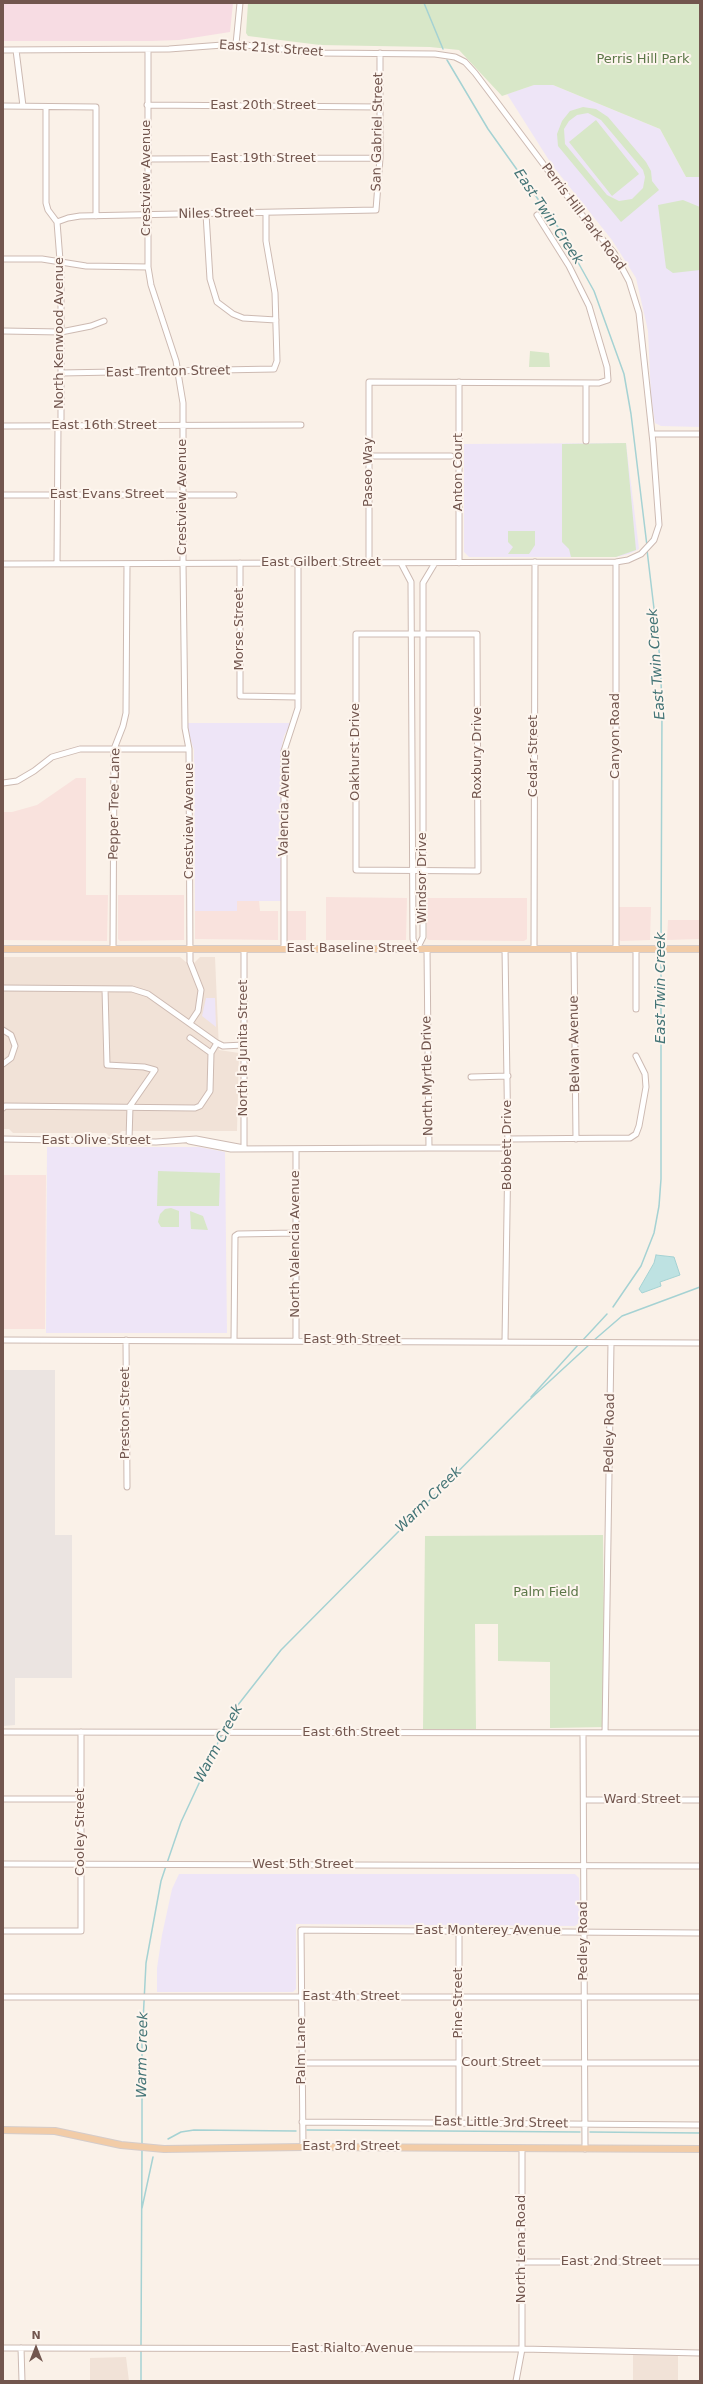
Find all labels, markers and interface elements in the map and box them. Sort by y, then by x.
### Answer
street label: East 21st Street [218,38,324,60]
park label: Perris Hill Park [596,52,690,68]
street label: San Gabriel Street [369,72,387,192]
street label: East 20th Street [210,98,316,114]
street label: Crestview Avenue [139,120,155,236]
street label: East 19th Street [210,151,316,167]
street label: Perris Hill Park Road [538,160,628,274]
water label: East Twin Creek [510,166,586,268]
street label: Niles Street [178,206,254,222]
street label: North Kenwood Avenue [52,257,68,409]
street label: East Trenton Street [106,363,230,381]
street label: East 16th Street [51,418,157,434]
street label: Anton Court [451,433,467,511]
street label: Paseo Way [361,437,377,507]
street label: Crestview Avenue [175,439,191,555]
street label: East Evans Street [50,487,164,503]
street label: East Gilbert Street [261,555,381,571]
street label: Morse Street [232,588,248,670]
water label: East Twin Creek [645,608,669,720]
street label: Canyon Road [608,693,624,779]
street label: Oakhurst Drive [348,703,364,801]
street label: Roxbury Drive [470,707,486,799]
street label: Cedar Street [526,715,542,797]
street label: Pepper Tree Lane [106,748,124,860]
street label: Valencia Avenue [276,749,294,857]
street label: Crestview Avenue [182,763,198,879]
street label: Windsor Drive [415,832,431,924]
water label: East Twin Creek [653,932,669,1044]
street label: East Baseline Street [287,941,417,957]
street label: North la Junita Street [236,980,252,1116]
street label: Belvan Avenue [566,995,584,1093]
street label: North Myrtle Drive [419,1016,437,1136]
street label: Bobbett Drive [500,1100,516,1190]
street label: East Olive Street [42,1133,150,1149]
street label: North Valencia Avenue [288,1170,304,1318]
street label: East 9th Street [303,1332,401,1348]
street label: Preston Street [118,1367,134,1459]
street label: Pedley Road [602,1393,618,1473]
water label: Warm Creek [393,1464,465,1536]
park label: Palm Field [513,1585,579,1601]
water label: Warm Creek [191,1702,247,1786]
street label: East 6th Street [302,1725,400,1741]
street label: Cooley Street [73,1788,89,1876]
street label: Ward Street [604,1792,680,1808]
street label: West 5th Street [252,1857,354,1873]
street label: Pedley Road [576,1901,592,1981]
street label: East Monterey Avenue [415,1923,561,1939]
street label: Pine Street [451,1967,467,2039]
street label: East 4th Street [302,1989,400,2005]
water label: Warm Creek [134,2012,152,2098]
street label: Palm Lane [294,2017,310,2085]
street label: Court Street [461,2055,541,2071]
street label: East Little 3rd Street [434,2114,568,2132]
street label: East 3rd Street [302,2139,400,2155]
street label: North Lena Road [514,2195,530,2303]
street label: East 2nd Street [561,2254,661,2270]
north arrow [16,2328,56,2368]
text: N [31,2329,41,2342]
street label: East Rialto Avenue [291,2341,413,2357]

